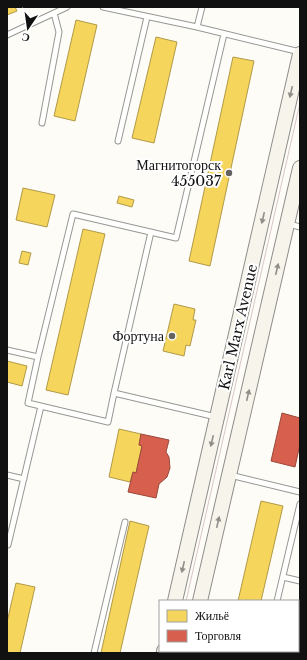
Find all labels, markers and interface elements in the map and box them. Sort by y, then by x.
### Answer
north arrow [8,8,48,48]
text: С [20,30,31,45]
one-way arrow [288,85,294,98]
place label: Магнитогорск 455037 [136,156,222,190]
marker: Магнитогорск 455037 [224,168,234,178]
one-way arrow [259,212,265,225]
street label: Karl Marx Avenue [215,262,261,392]
one-way arrow [275,263,281,275]
place label: Фортуна [112,327,165,345]
marker: Фортуна [167,331,177,341]
one-way arrow [245,389,251,402]
one-way arrow [209,435,215,447]
one-way arrow [216,516,222,528]
one-way arrow [180,561,186,574]
legend [159,600,299,652]
text: Жильё [195,608,229,623]
text: Торговля [195,628,242,643]

